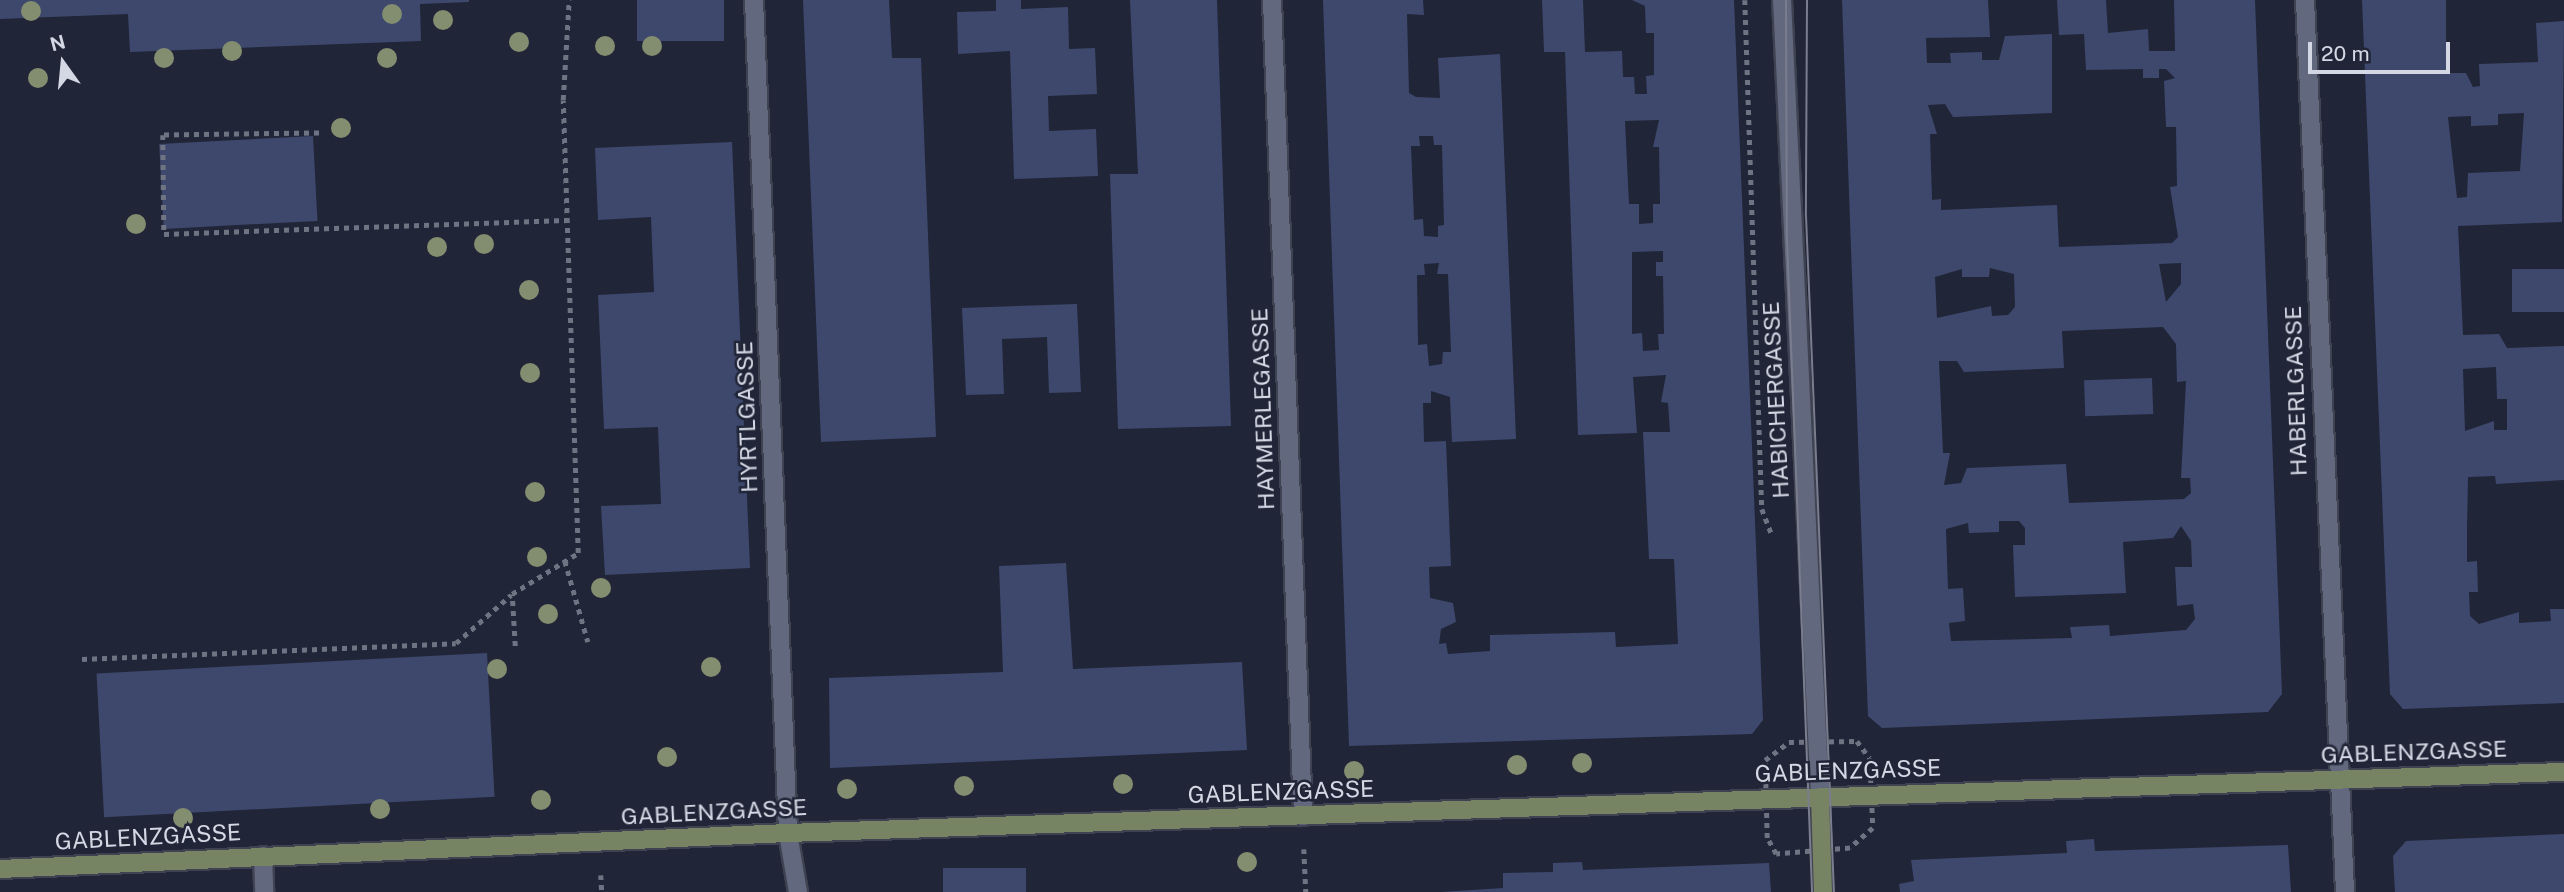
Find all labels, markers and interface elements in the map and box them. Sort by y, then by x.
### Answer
north arrow [28,28,98,98]
scale bar [2312,28,2454,72]
text: N [48,30,68,55]
text: 20 m [2321,41,2370,66]
street label: HABICHERGASSE [1757,301,1795,499]
street label: HABERLGASSE [2279,305,2313,477]
street label: HAYMERLEGASSE [1246,308,1280,510]
street label: HYRTLGASSE [731,341,763,493]
street label: GABLENZGASSE [2320,735,2508,769]
street label: GABLENZGASSE [1754,754,1942,788]
street label: GABLENZGASSE [1187,775,1375,809]
street label: GABLENZGASSE [620,793,808,831]
street label: GABLENZGASSE [54,818,242,856]

